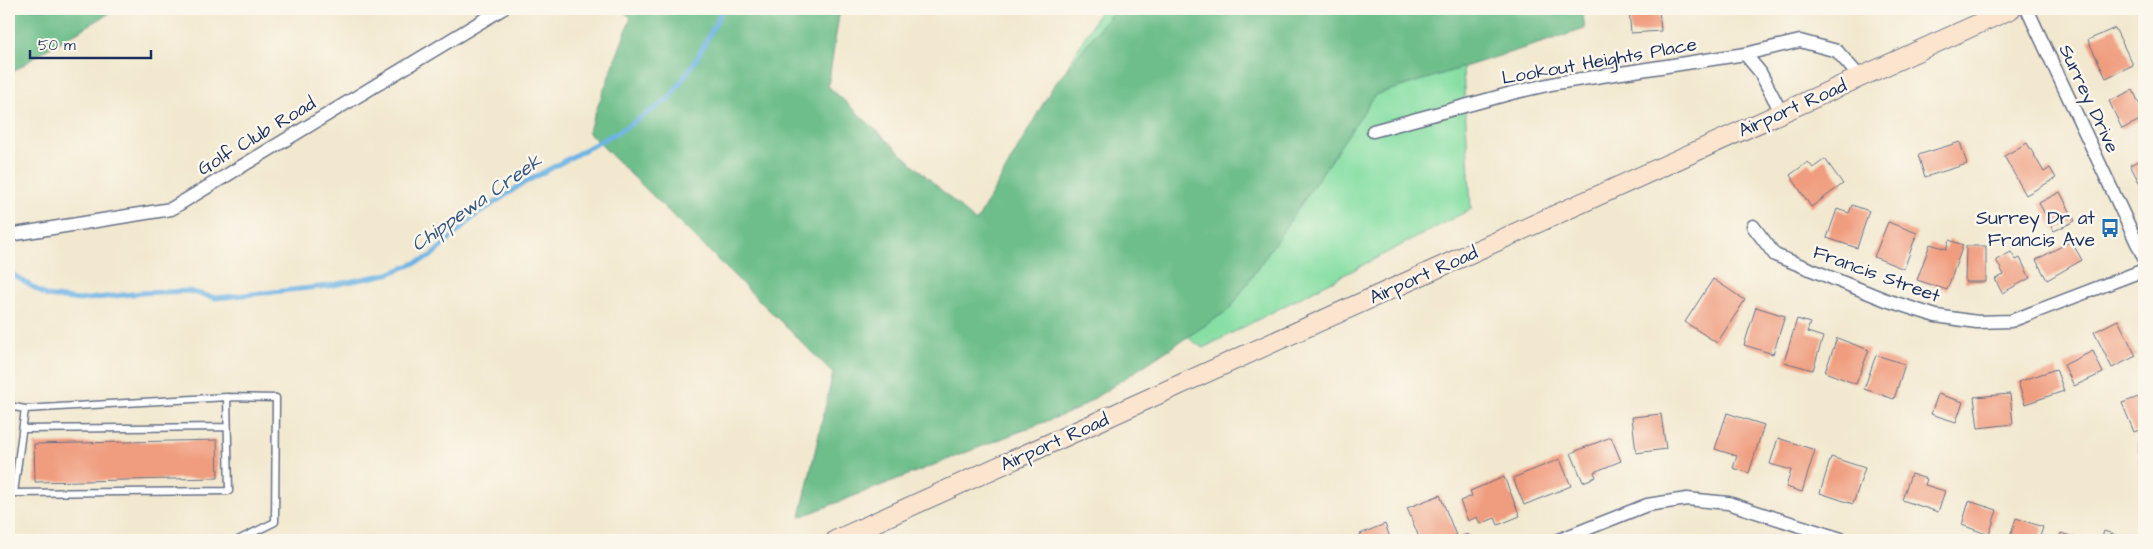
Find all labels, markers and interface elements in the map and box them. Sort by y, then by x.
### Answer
scale bar [30,28,151,60]
street label: Lookout Heights Place [1500,31,1699,93]
text: 50 m [38,35,76,56]
street label: Surrey Drive [2051,40,2126,158]
street label: Airport Road [1734,72,1851,144]
street label: Golf Club Road [193,90,321,182]
water label: Chippewa Creek [406,147,548,258]
place label: Surrey Dr at Francis Ave [1976,205,2095,254]
bus stop icon: Surrey Dr at Francis Ave [2099,217,2121,239]
street label: Airport Road [1365,239,1482,311]
street label: Francis Street [1809,239,1944,310]
street label: Airport Road [996,406,1113,478]

